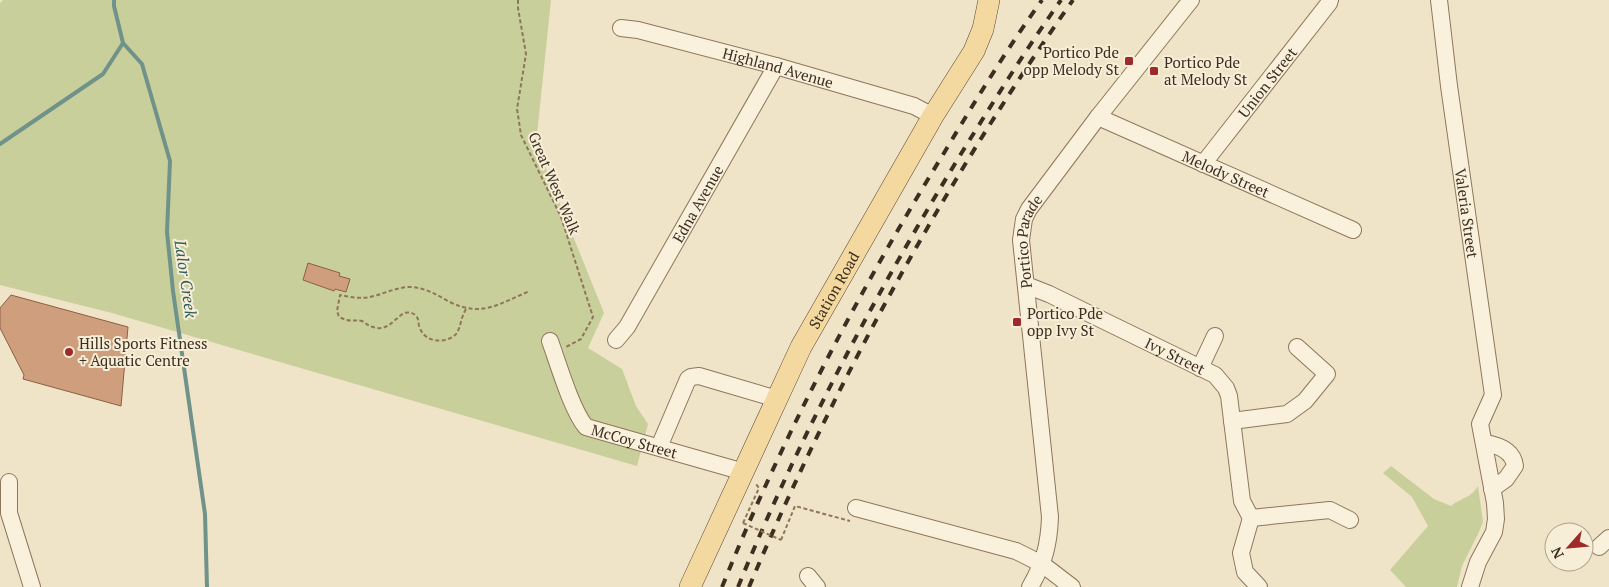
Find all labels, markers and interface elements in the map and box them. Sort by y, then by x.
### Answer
place label: Portico Pde opp Melody St [1024,42,1119,79]
street label: Union Street [1233,42,1301,122]
street label: Highland Avenue [721,43,836,92]
place label: Portico Pde at Melody St [1164,52,1248,89]
marker: Portico Pde opp Melody St [1123,55,1135,67]
marker: Portico Pde at Melody St [1148,65,1160,77]
street label: Great West Walk [524,129,586,238]
street label: Melody Street [1179,146,1273,202]
street label: Edna Avenue [667,161,727,246]
street label: Valeria Street [1451,167,1483,260]
street label: Portico Parade [1011,190,1047,289]
water label: Lalor Creek [170,238,202,320]
street label: Station Road [804,248,863,332]
place label: Portico Pde opp Ivy St [1027,303,1103,340]
marker: Portico Pde opp Ivy St [1011,316,1023,328]
street label: Ivy Street [1142,332,1209,379]
place label: Hills Sports Fitness + Aquatic Centre [79,333,208,370]
marker: Hills Sports Fitness + Aquatic Centre [63,346,75,358]
street label: McCoy Street [589,419,680,463]
north arrow [1544,522,1594,572]
text: N [1546,544,1568,562]

